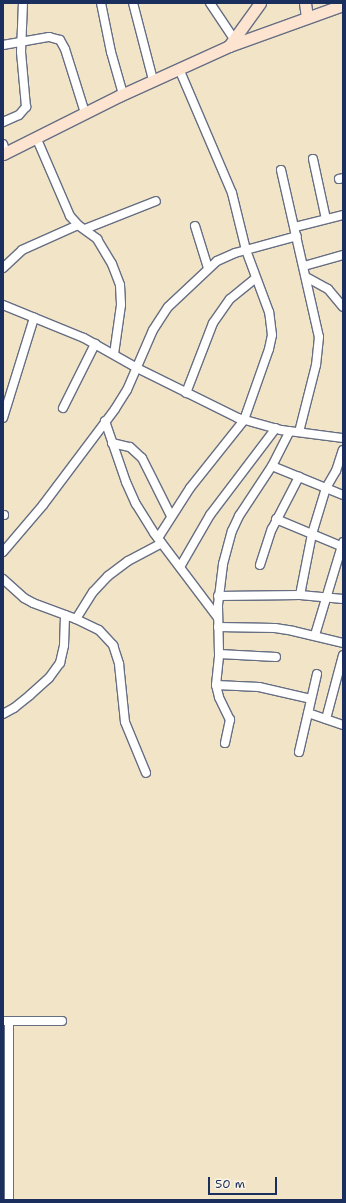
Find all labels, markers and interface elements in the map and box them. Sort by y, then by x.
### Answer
scale bar [210,1169,279,1195]
text: 50 m [215,1176,245,1192]

